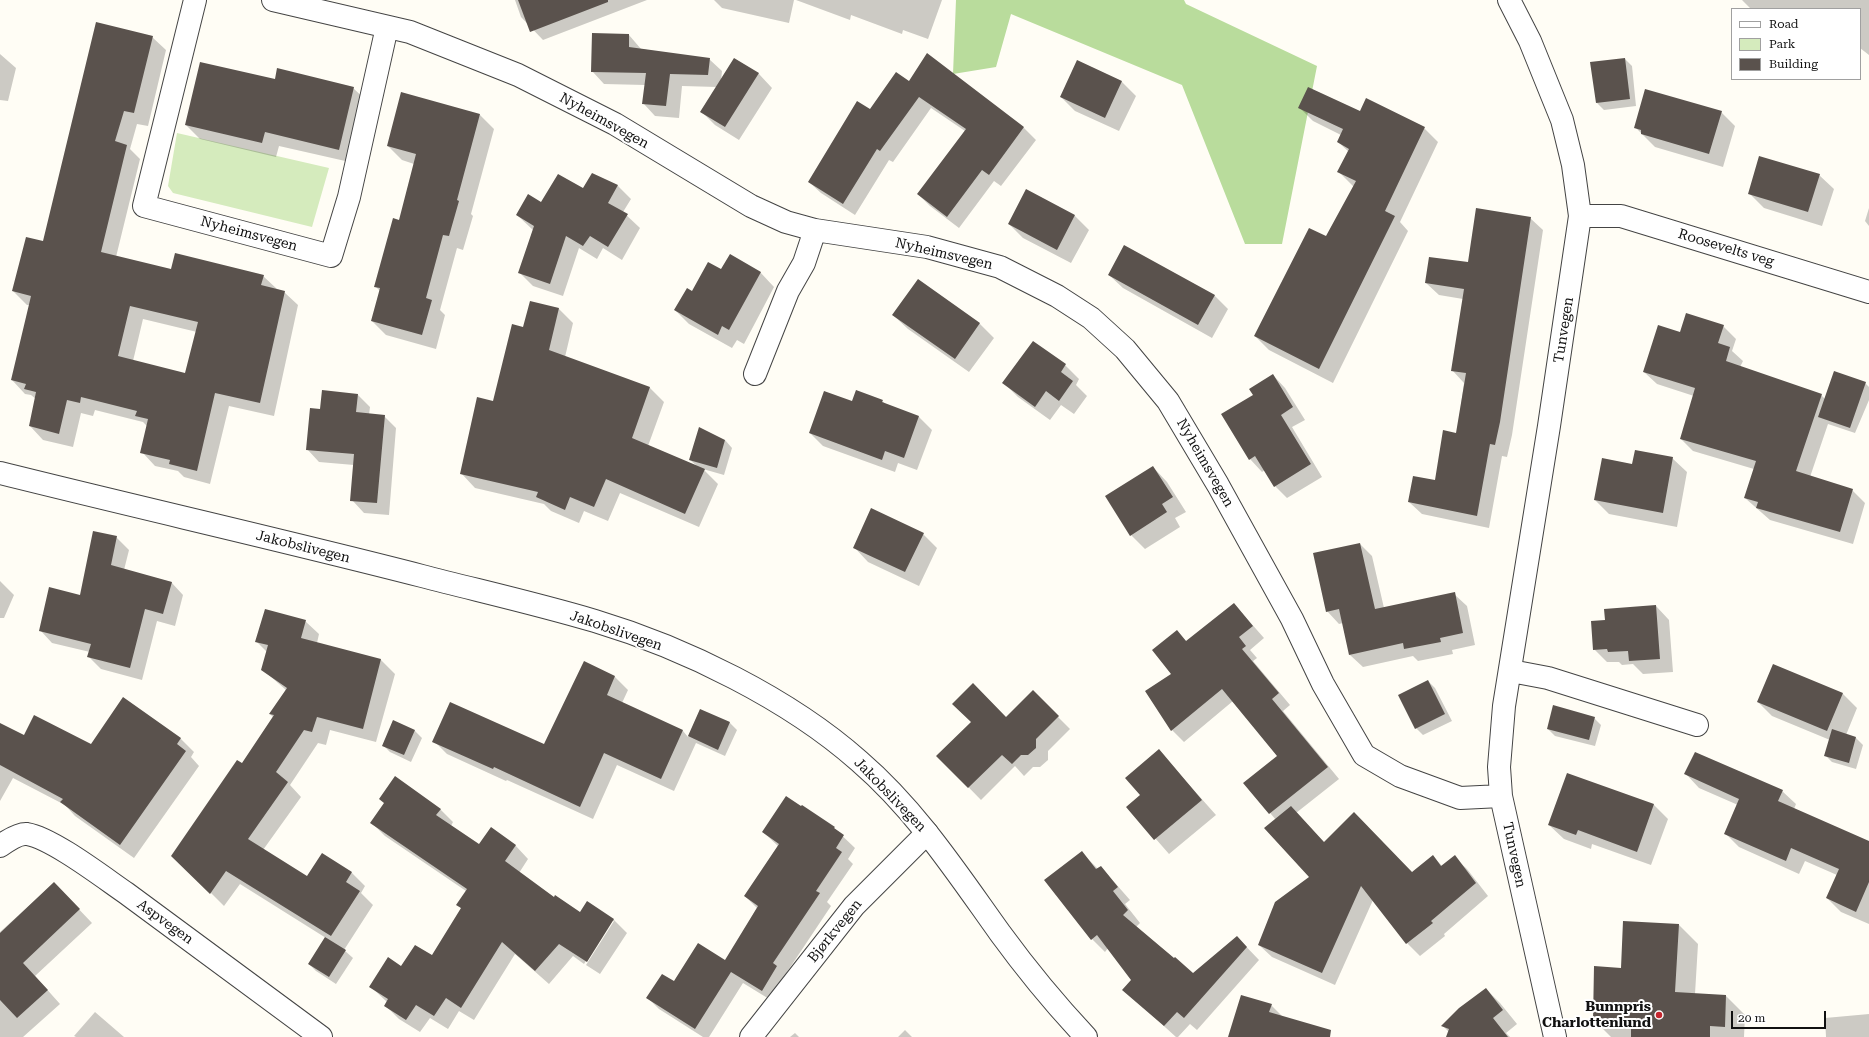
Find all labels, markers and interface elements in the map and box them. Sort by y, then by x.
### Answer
legend [1731,8,1861,80]
text: Road [1769,17,1798,31]
text: Park [1769,37,1795,51]
text: Building [1769,57,1818,71]
street label: Nyheimsvegen [556,90,652,152]
street label: Nyheimsvegen [199,213,299,255]
street label: Roosevelts veg [1676,225,1776,271]
street label: Nyheimsvegen [894,235,994,273]
street label: Tunvegen [1550,296,1578,364]
street label: Nyheimsvegen [1173,416,1237,510]
street label: Jakobslivegen [254,527,352,567]
street label: Jakobslivegen [568,607,664,655]
street label: Jakobslivegen [850,754,930,836]
street label: Tunvegen [1499,821,1529,889]
street label: Aspvegen [134,896,196,948]
street label: Bjørkvegen [804,896,866,966]
place label: Bunnpris Charlottenlund [1542,999,1651,1032]
scale bar [1733,1003,1828,1029]
marker: Bunnpris Charlottenlund [1654,1010,1664,1020]
text: 20 m [1738,1011,1765,1025]

